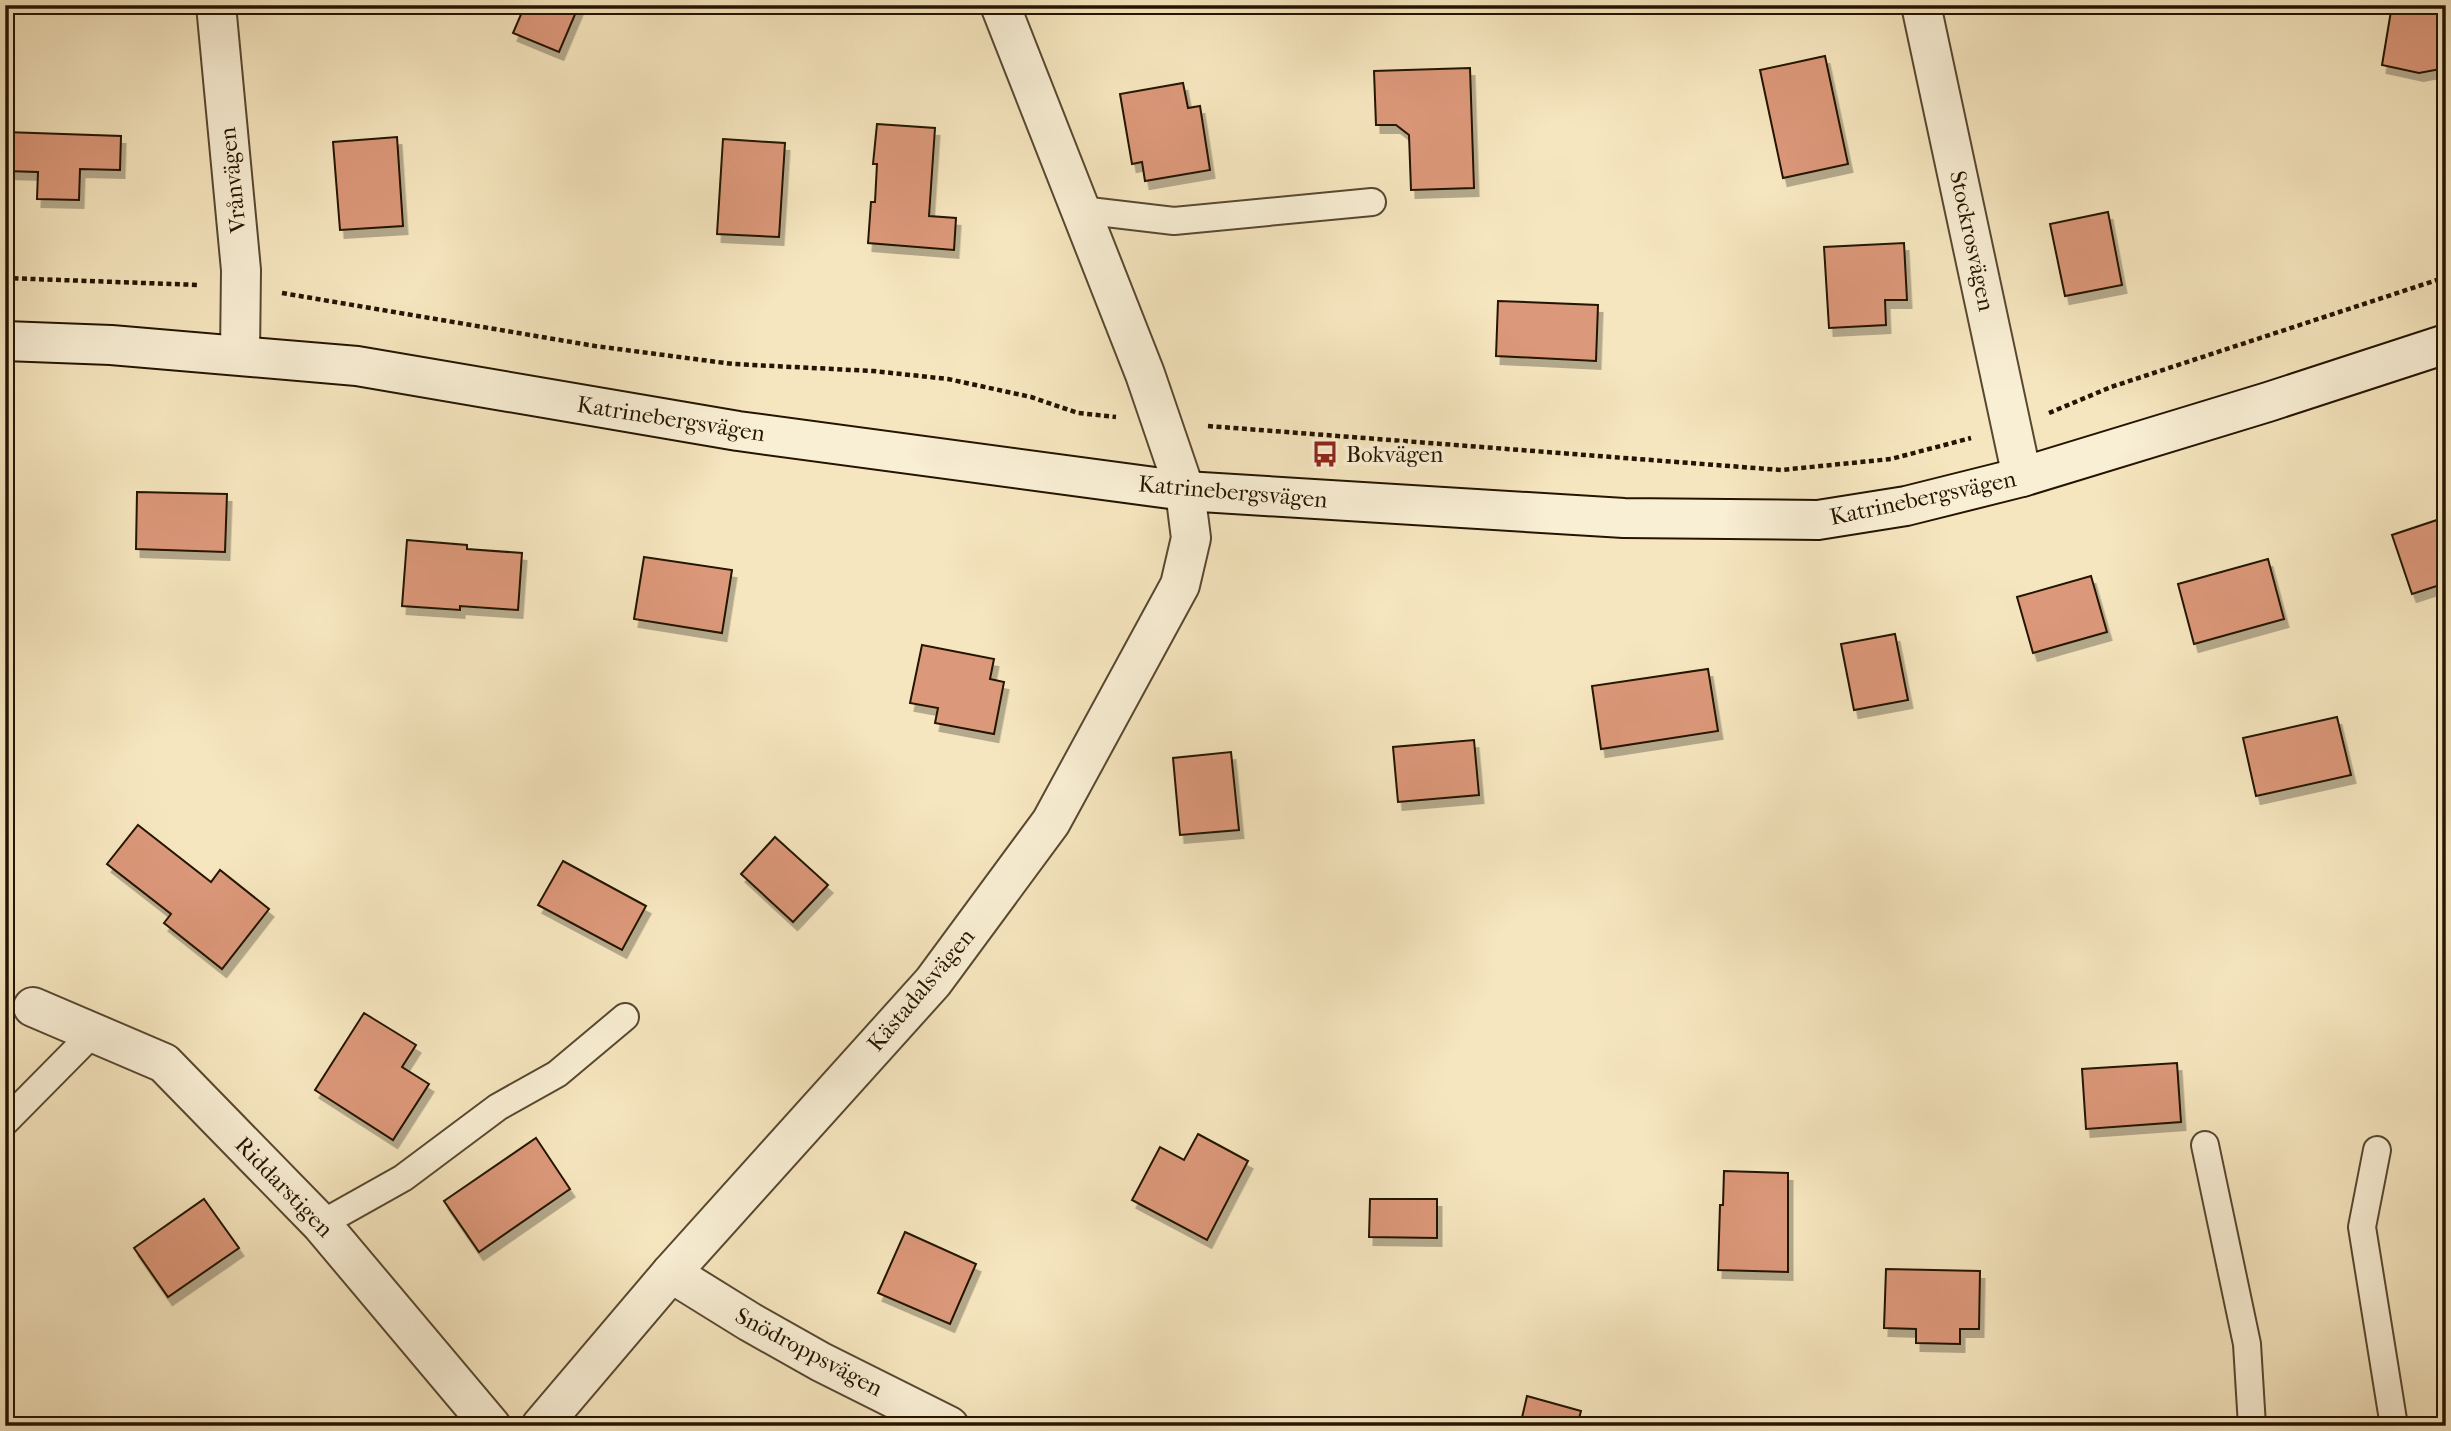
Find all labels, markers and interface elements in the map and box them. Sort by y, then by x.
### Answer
street label: Vrånvägen [214,125,252,235]
street label: Stockrosvägen [1944,168,2000,314]
street label: Katrinebergsvägen [575,391,768,447]
bus stop icon: Bokvägen [1310,439,1340,469]
place label: Bokvägen [1346,441,1444,468]
street label: Katrinebergsvägen [1827,465,2019,531]
street label: Katrinebergsvägen [1137,470,1329,514]
street label: Kästadalsvägen [862,923,981,1057]
street label: Riddarstigen [229,1131,339,1243]
street label: Snödroppsvägen [731,1302,888,1402]

